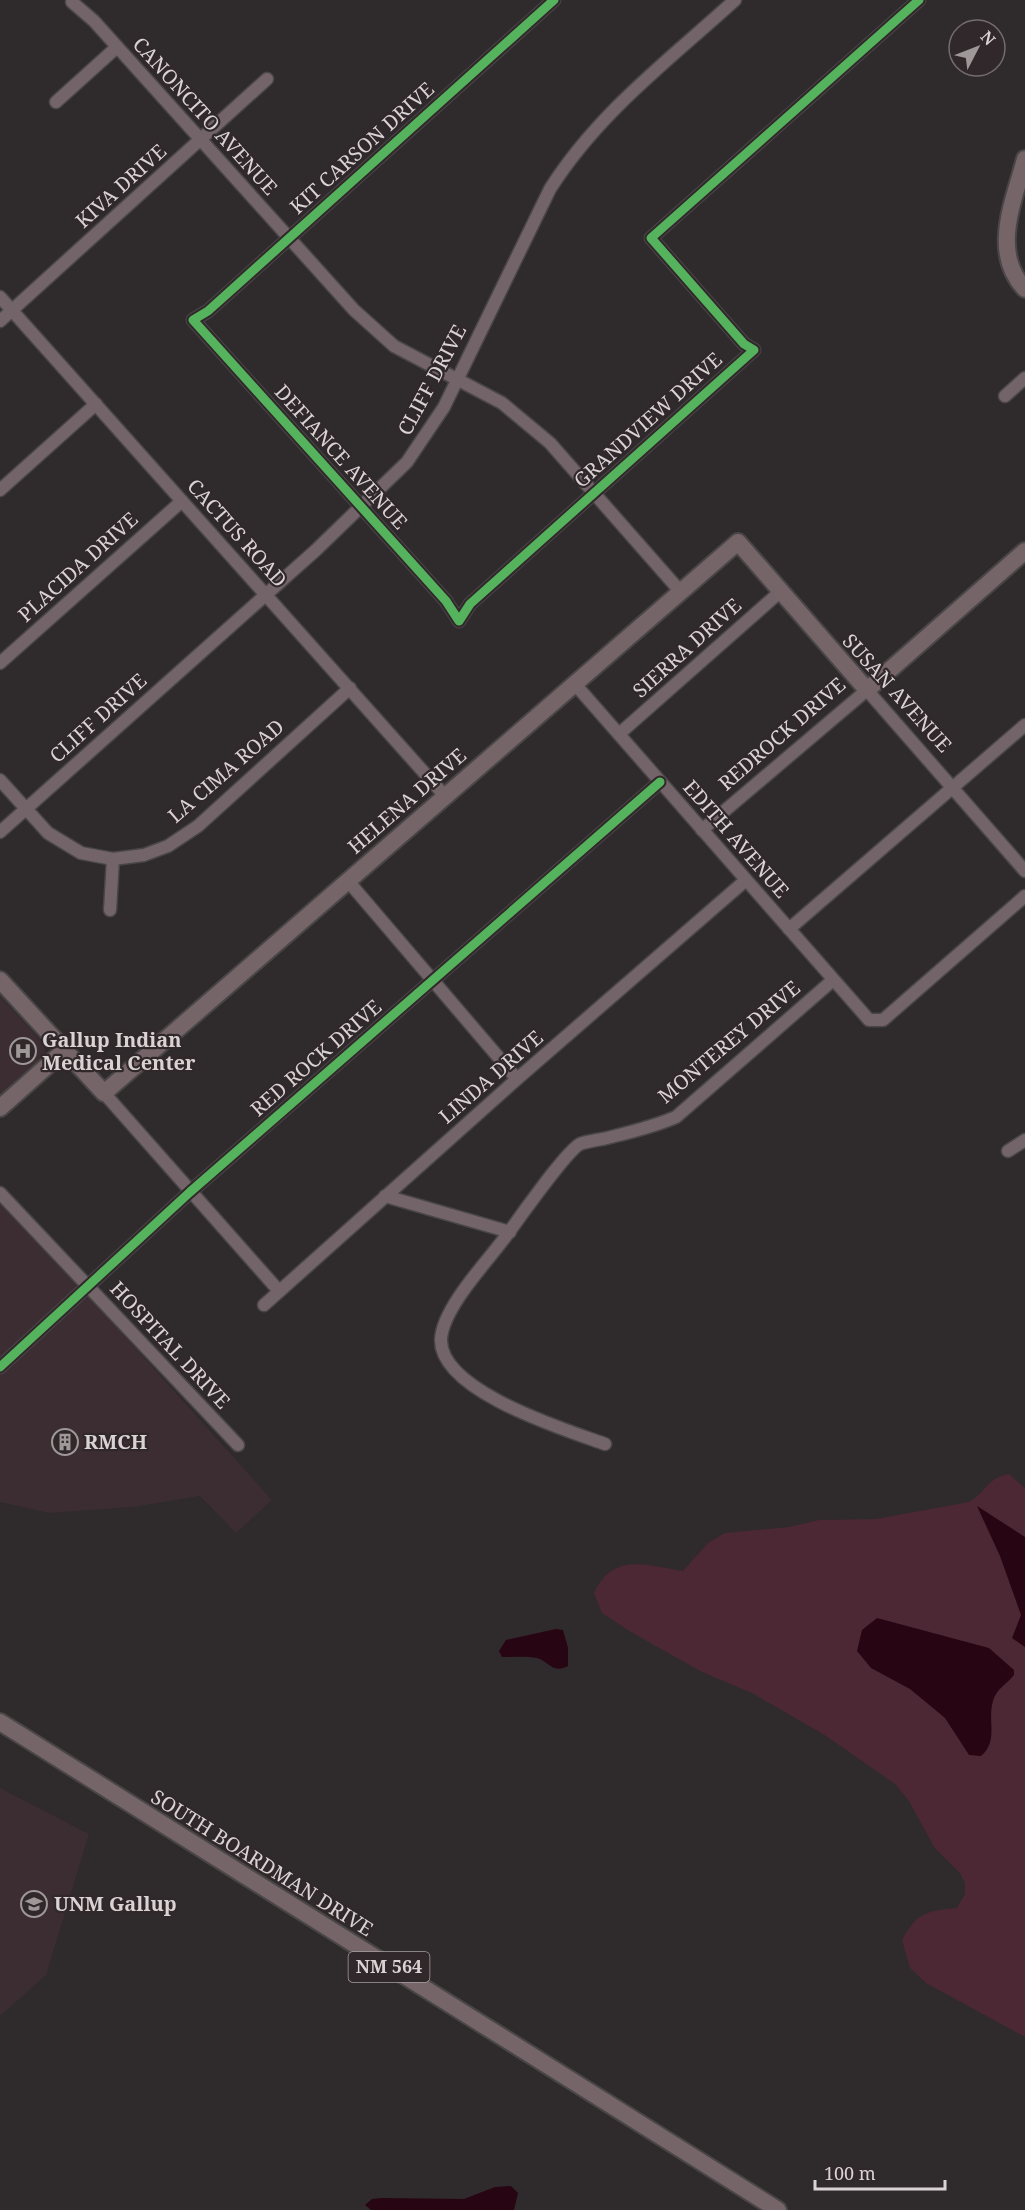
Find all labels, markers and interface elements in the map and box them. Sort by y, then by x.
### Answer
north arrow [947,18,1007,78]
text: N [976,26,1001,50]
street label: CANONCITO AVENUE [127,31,284,200]
street label: KIT CARSON DRIVE [284,76,440,220]
street label: KIVA DRIVE [69,138,172,234]
street label: CLIFF DRIVE [391,320,472,440]
street label: GRANDVIEW DRIVE [568,346,728,494]
street label: DEFIANCE AVENUE [269,379,414,535]
street label: CACTUS ROAD [182,473,293,593]
street label: PLACIDA DRIVE [12,506,143,628]
street label: SIERRA DRIVE [627,592,747,704]
street label: SUSAN AVENUE [837,628,958,758]
street label: CLIFF DRIVE [43,667,152,768]
street label: REDROCK DRIVE [712,671,851,796]
street label: LA CIMA ROAD [162,713,289,828]
street label: HELENA DRIVE [342,742,472,860]
street label: EDITH AVENUE [678,774,795,903]
street label: MONTEREY DRIVE [652,974,805,1109]
street label: RED ROCK DRIVE [244,993,387,1122]
street label: LINDA DRIVE [433,1024,548,1129]
place label: Gallup Indian Medical Center [42,1026,196,1076]
hospital icon: Gallup Indian Medical Center [8,1036,38,1066]
street label: HOSPITAL DRIVE [104,1275,236,1414]
building icon: RMCH [50,1427,80,1457]
place label: RMCH [84,1428,147,1455]
street label: SOUTH BOARDMAN DRIVE [146,1783,378,1942]
school or university icon: UNM Gallup [19,1889,49,1919]
place label: UNM Gallup [54,1890,177,1917]
road number: NM 564 [348,1952,430,1982]
scale bar [815,2153,946,2191]
text: 100 m [824,2161,876,2185]

